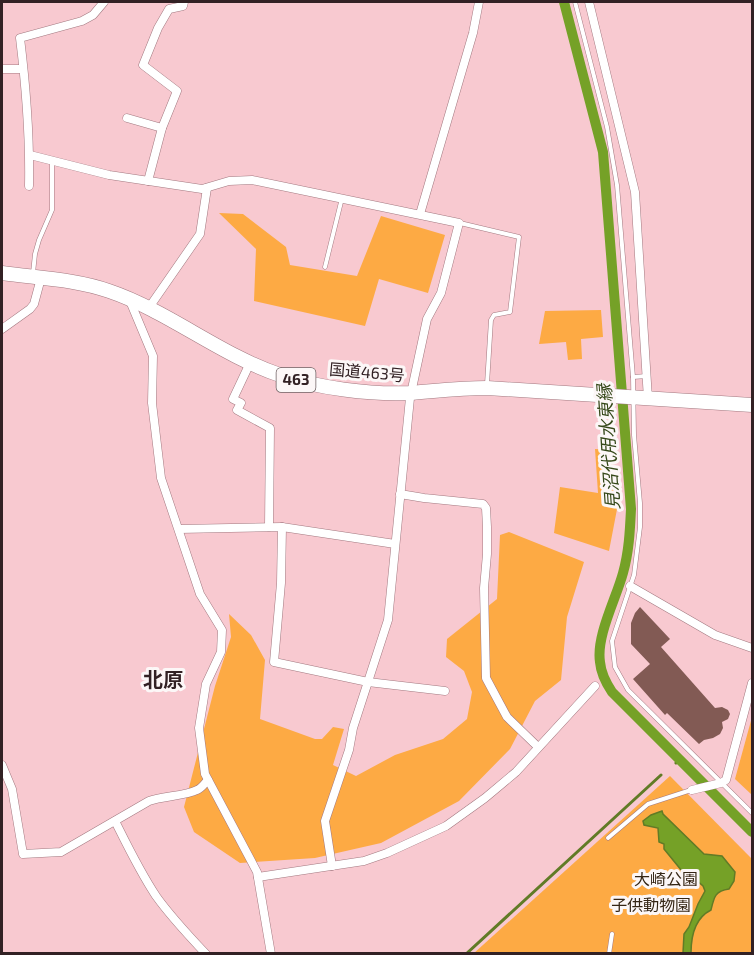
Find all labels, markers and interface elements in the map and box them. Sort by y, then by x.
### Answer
street label: 国道463号 [328,359,406,384]
road number: 463 [276,368,316,392]
water label: 見沼代用水東縁 [592,381,623,511]
district label: 北原 [143,667,183,691]
park label: 大崎公園 [634,869,698,888]
park label: 子供動物園 [611,895,691,914]

